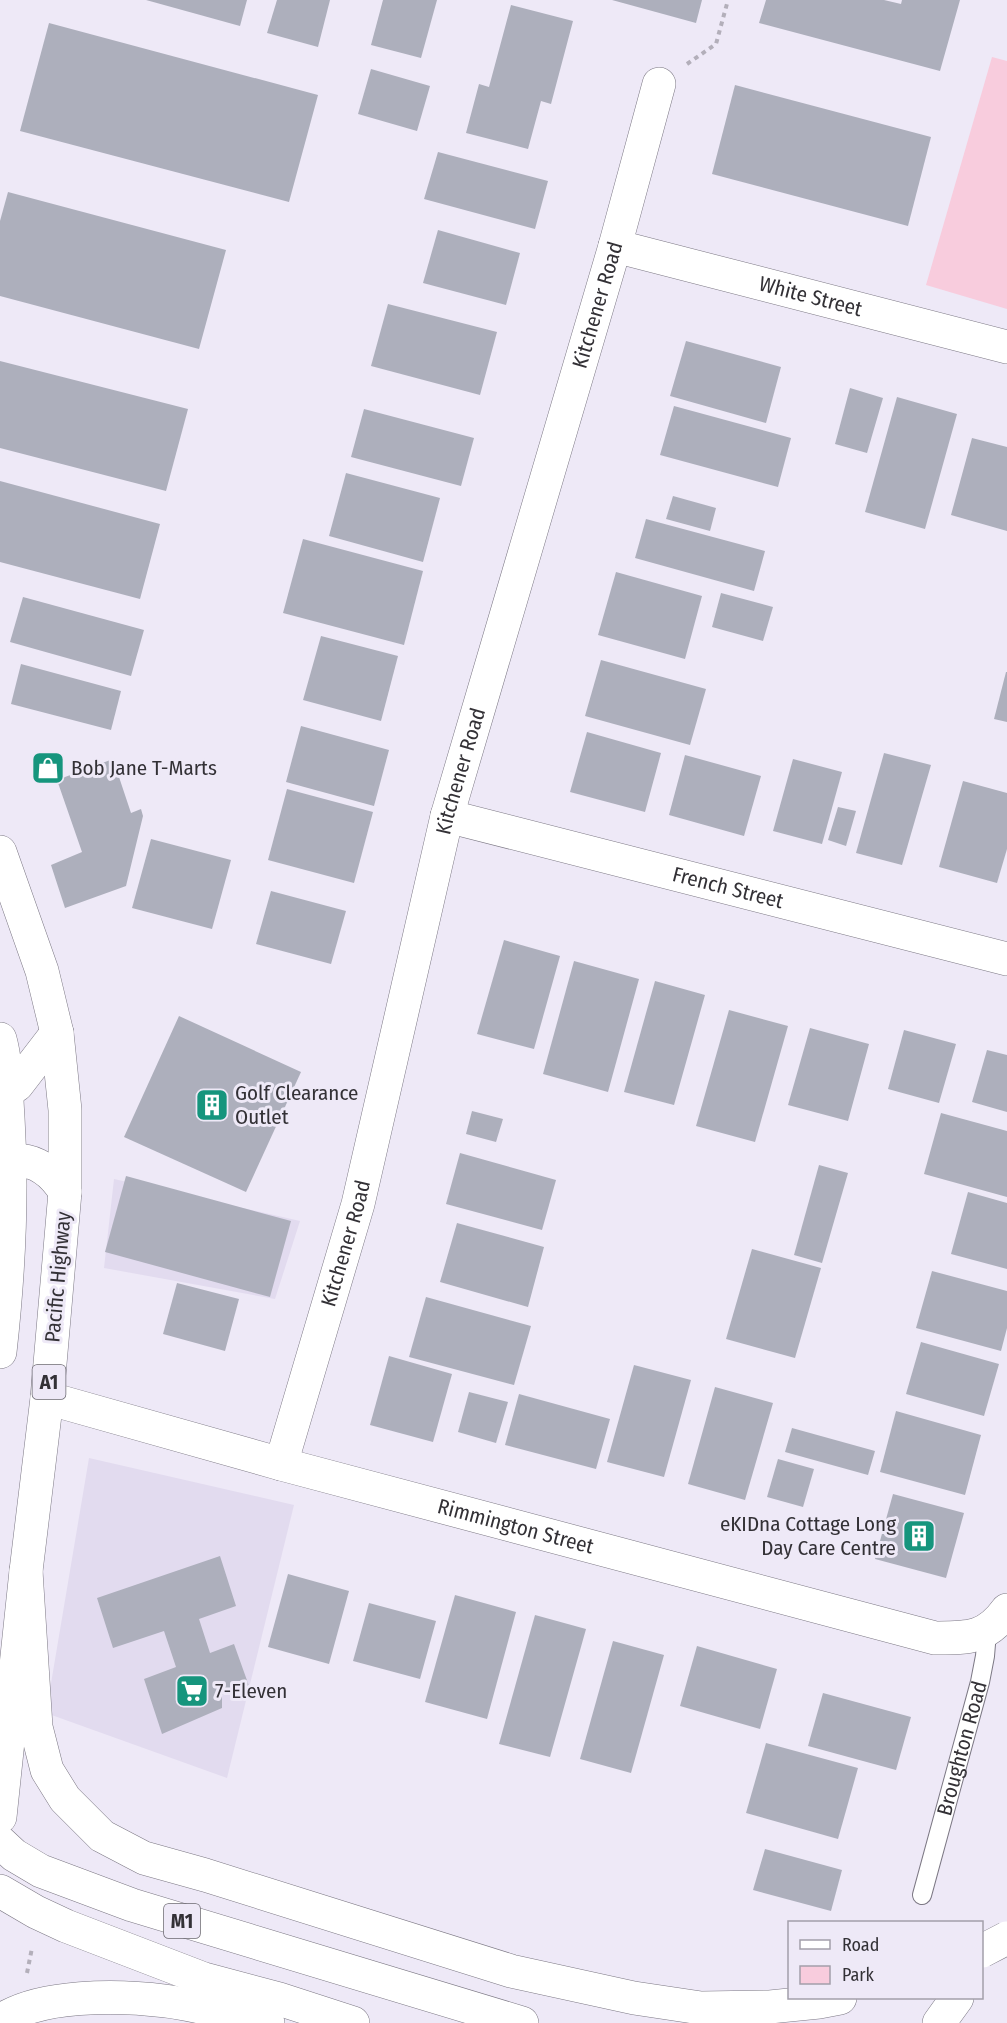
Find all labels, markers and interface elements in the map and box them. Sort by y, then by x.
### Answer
street label: Kitchener Road [567,239,629,371]
street label: White Street [756,271,865,322]
street label: Kitchener Road [430,705,491,837]
shop icon: Bob Jane T-Marts [30,750,66,786]
place label: Bob Jane T-Marts [71,755,217,781]
street label: French Street [670,861,786,914]
place label: Golf Clearance Outlet [235,1080,358,1130]
building icon: Golf Clearance Outlet [194,1087,230,1123]
street label: Kitchener Road [315,1178,376,1310]
street label: Pacific Highway [39,1210,77,1343]
road number: A1 [32,1365,66,1399]
street label: Rimmington Street [435,1493,597,1560]
place label: eKIDna Cottage Long Day Care Centre [720,1511,896,1561]
building icon: eKIDna Cottage Long Day Care Centre [901,1518,937,1554]
supermarket icon: 7-Eleven [174,1673,210,1709]
place label: 7-Eleven [215,1678,287,1704]
street label: Broughton Road [931,1678,993,1819]
road number: M1 [164,1904,200,1938]
legend [788,1921,983,1999]
text: Road [842,1934,879,1956]
text: Park [842,1964,875,1986]

